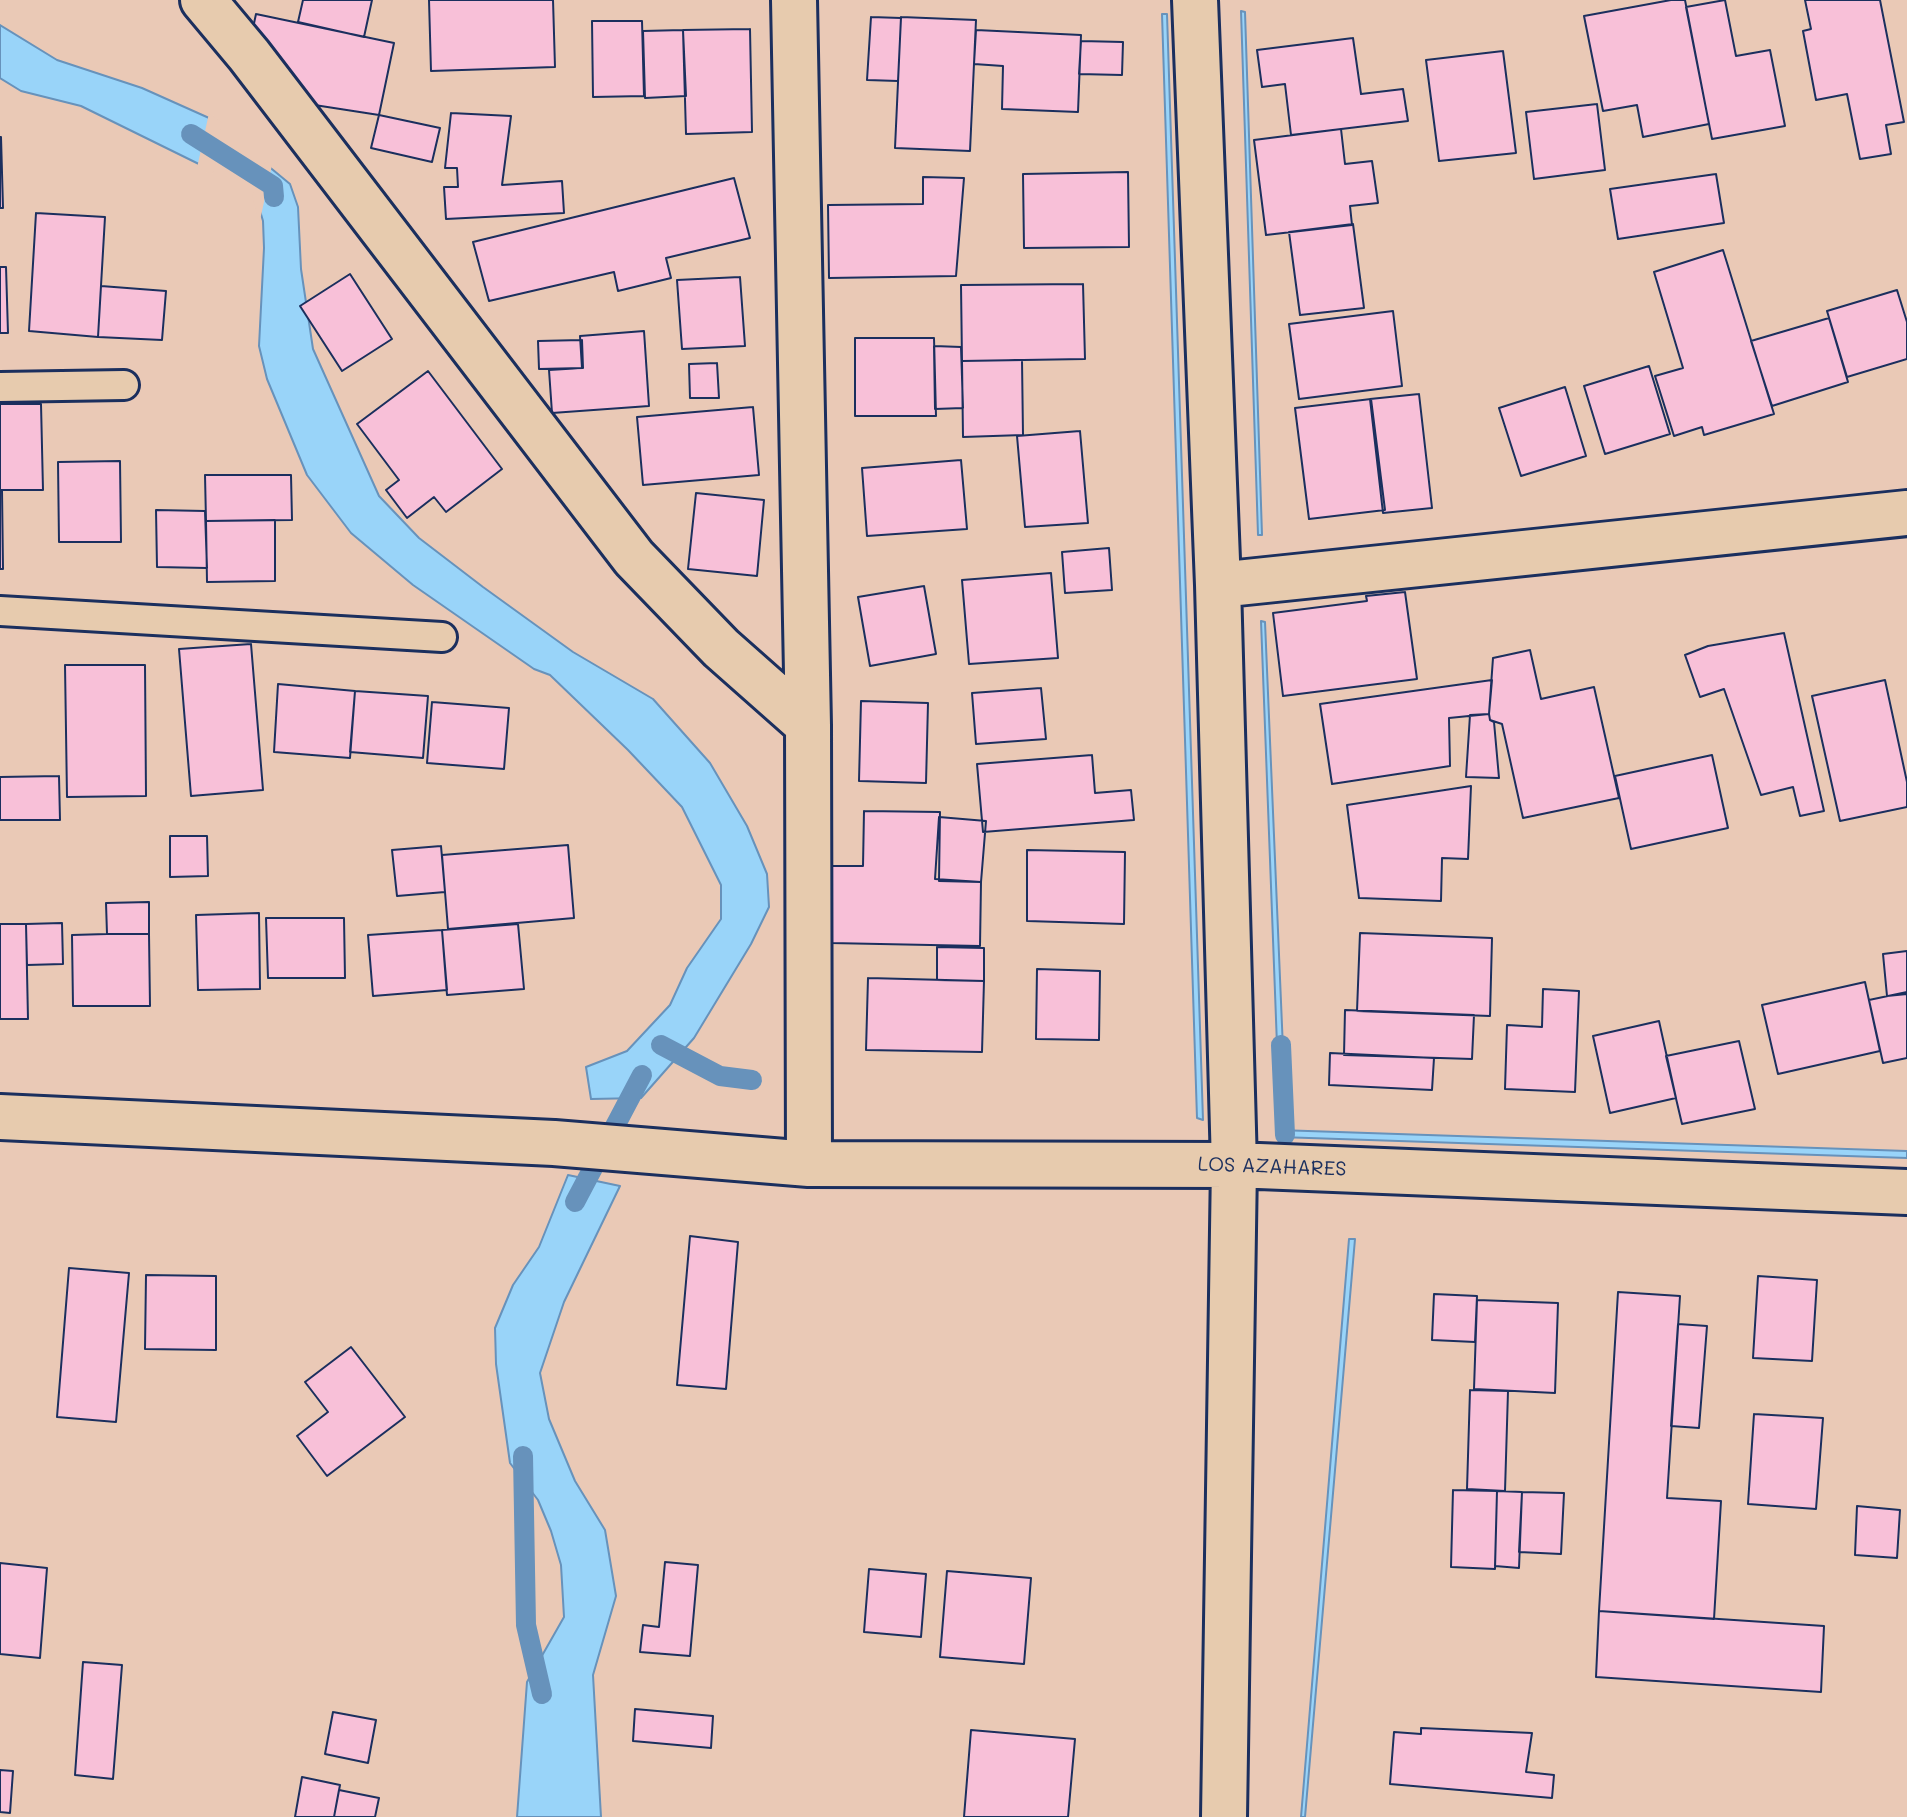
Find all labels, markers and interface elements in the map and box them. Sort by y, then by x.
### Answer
street label: LOS AZAHARES [1197,1152,1347,1182]

